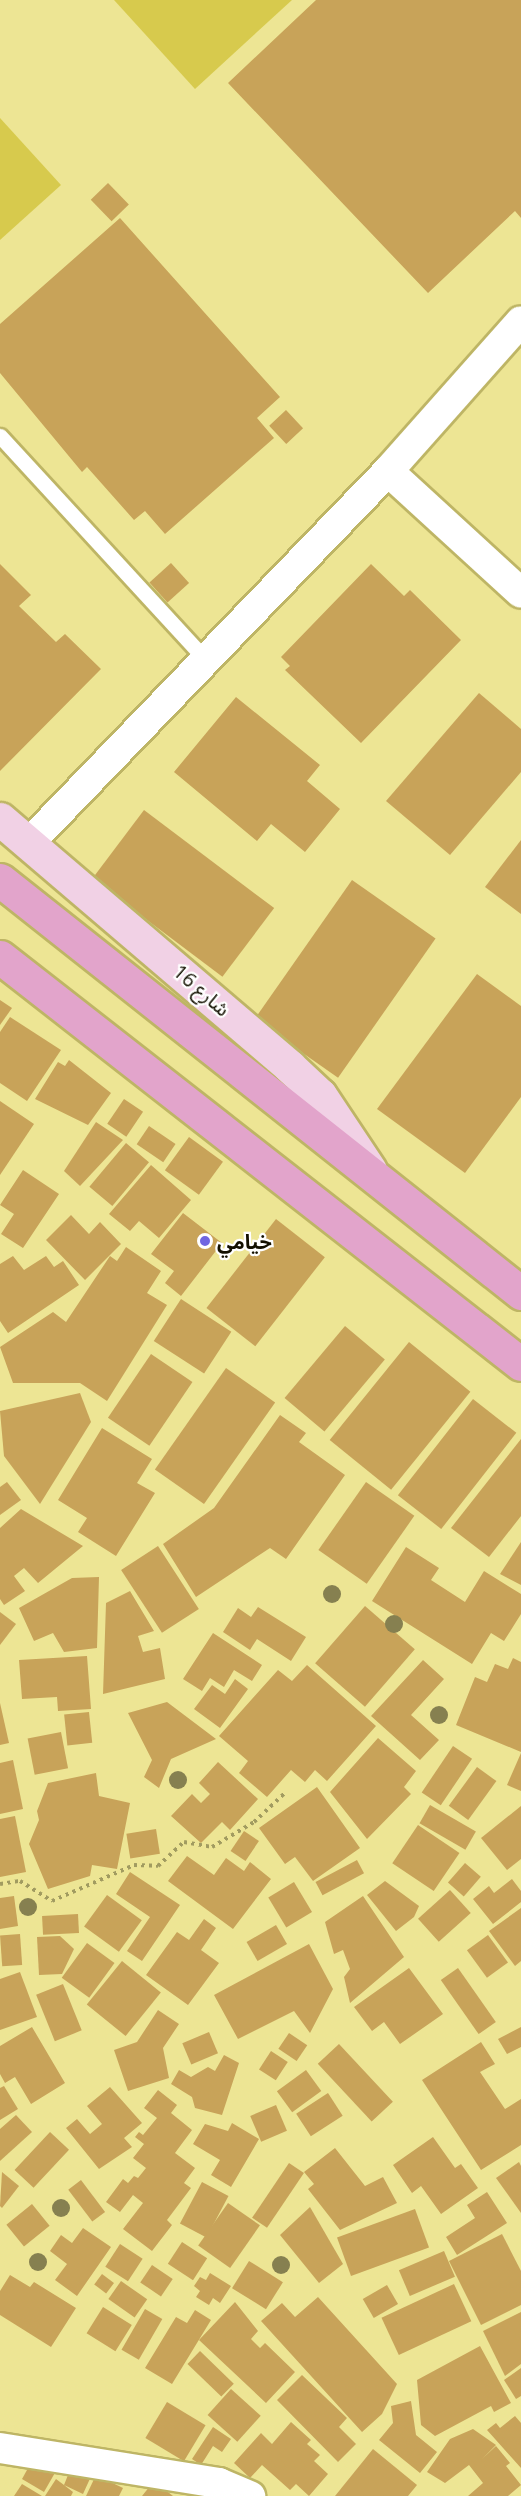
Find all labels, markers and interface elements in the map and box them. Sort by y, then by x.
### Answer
street label: شارع 16 [169,959,235,1021]
place label: خيامي [217,1229,272,1253]
marker: خيامي [198,1234,212,1248]

